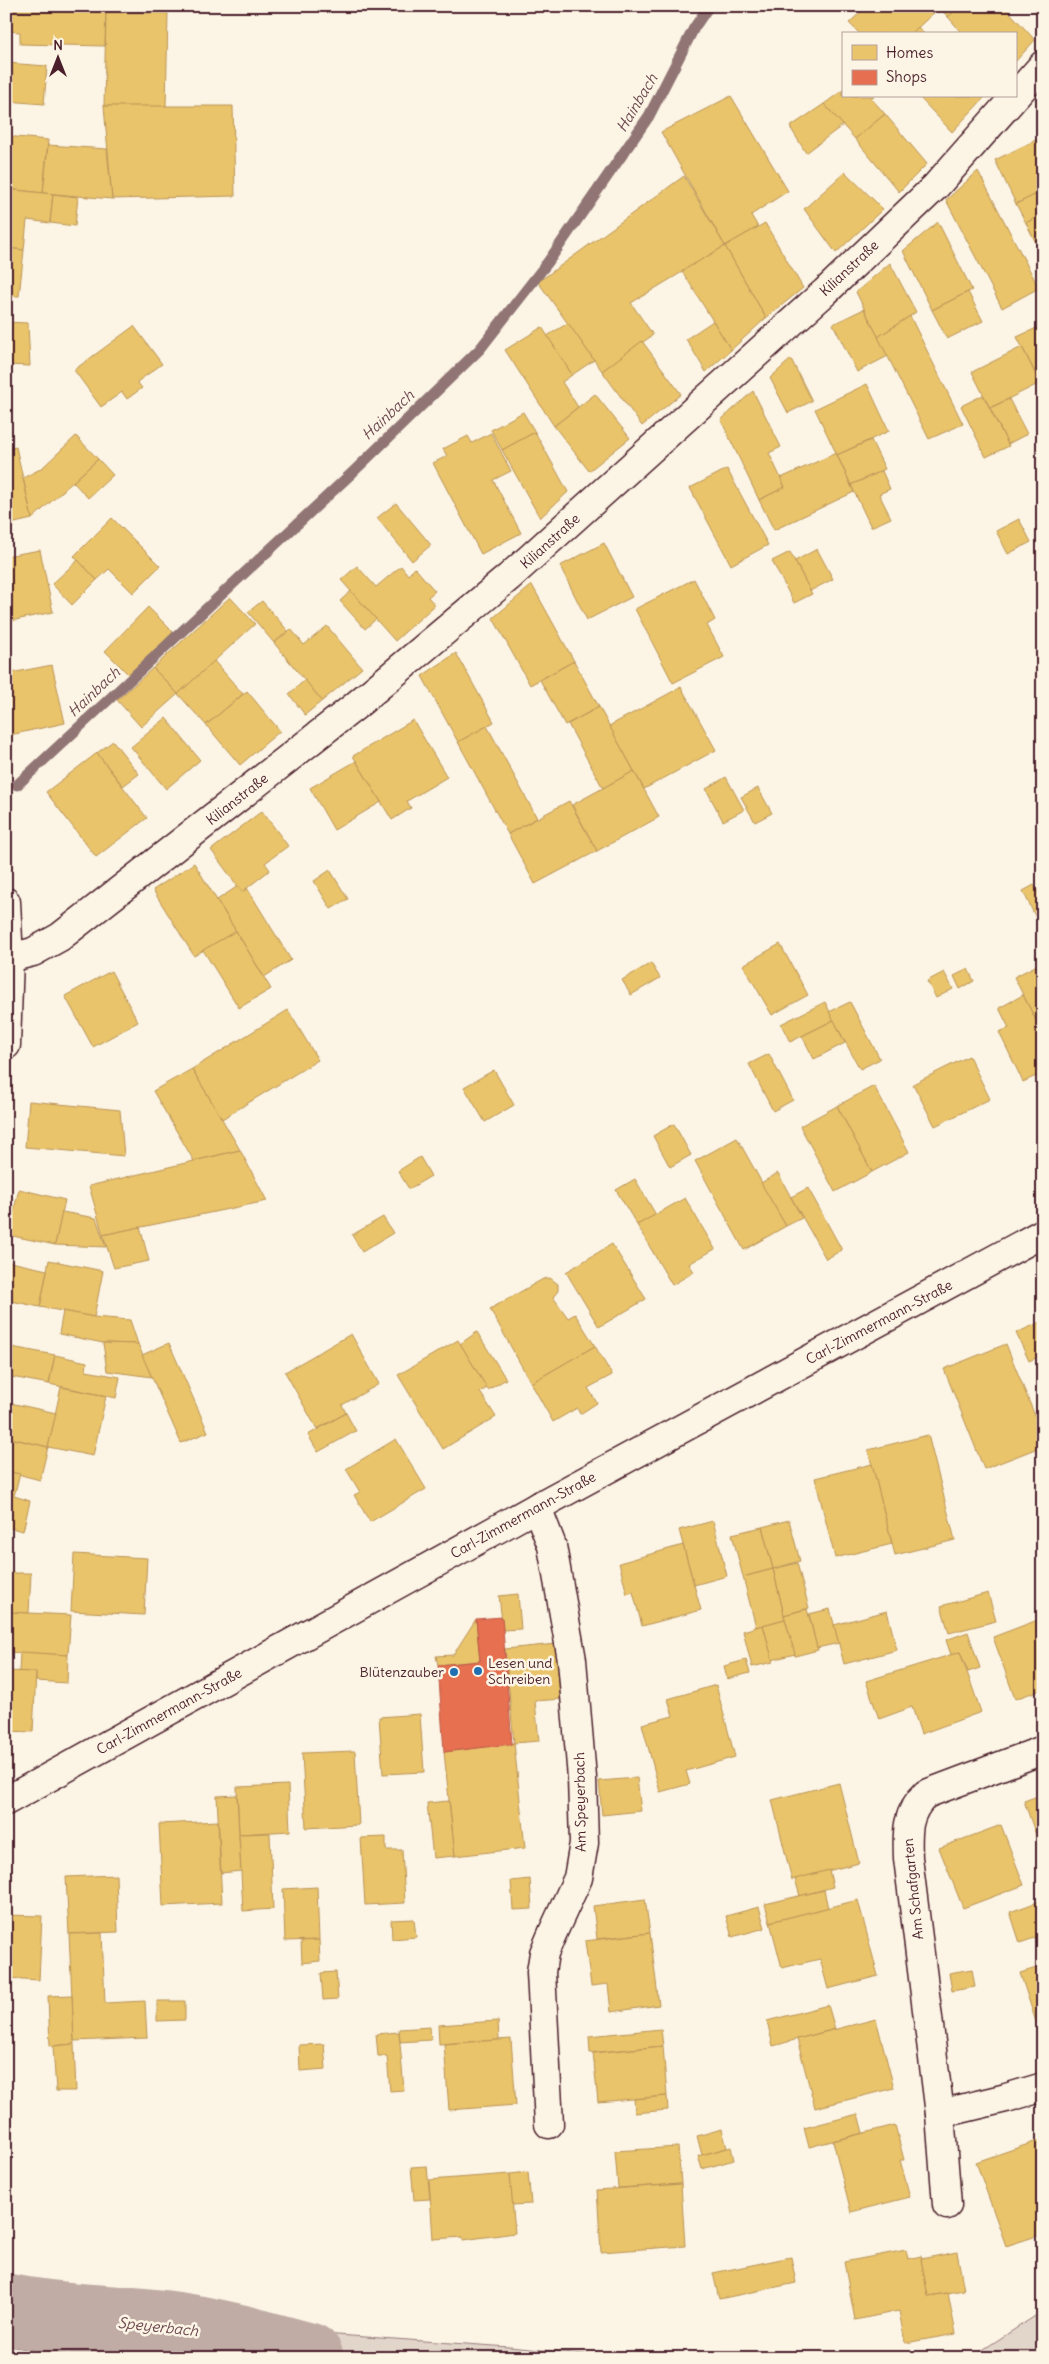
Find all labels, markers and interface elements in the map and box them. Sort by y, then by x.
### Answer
north arrow [32,32,82,82]
legend [842,32,1016,98]
text: N [53,36,63,54]
text: Homes [886,43,933,62]
text: Shops [886,67,927,86]
water label: Hainbach [612,70,661,135]
street label: Kilianstraße [816,236,882,300]
water label: Hainbach [358,385,418,444]
street label: Kilianstraße [516,510,584,572]
water label: Hainbach [64,662,124,721]
street label: Kilianstraße [202,769,272,829]
street label: Carl-Zimmermann-Straße [803,1276,955,1368]
street label: Carl-Zimmermann-Straße [447,1467,599,1563]
place label: Lesen und Schreiben [488,1654,553,1688]
street label: Carl-Zimmermann-Straße [93,1663,245,1759]
place label: Blütenzauber [360,1663,444,1681]
marker: Lesen und Schreiben [472,1665,484,1677]
marker: Blütenzauber [448,1666,460,1678]
street label: Am Speyerbach [570,1752,590,1852]
street label: Am Schafgarten [899,1837,927,1941]
water label: Speyerbach [117,2313,200,2340]

